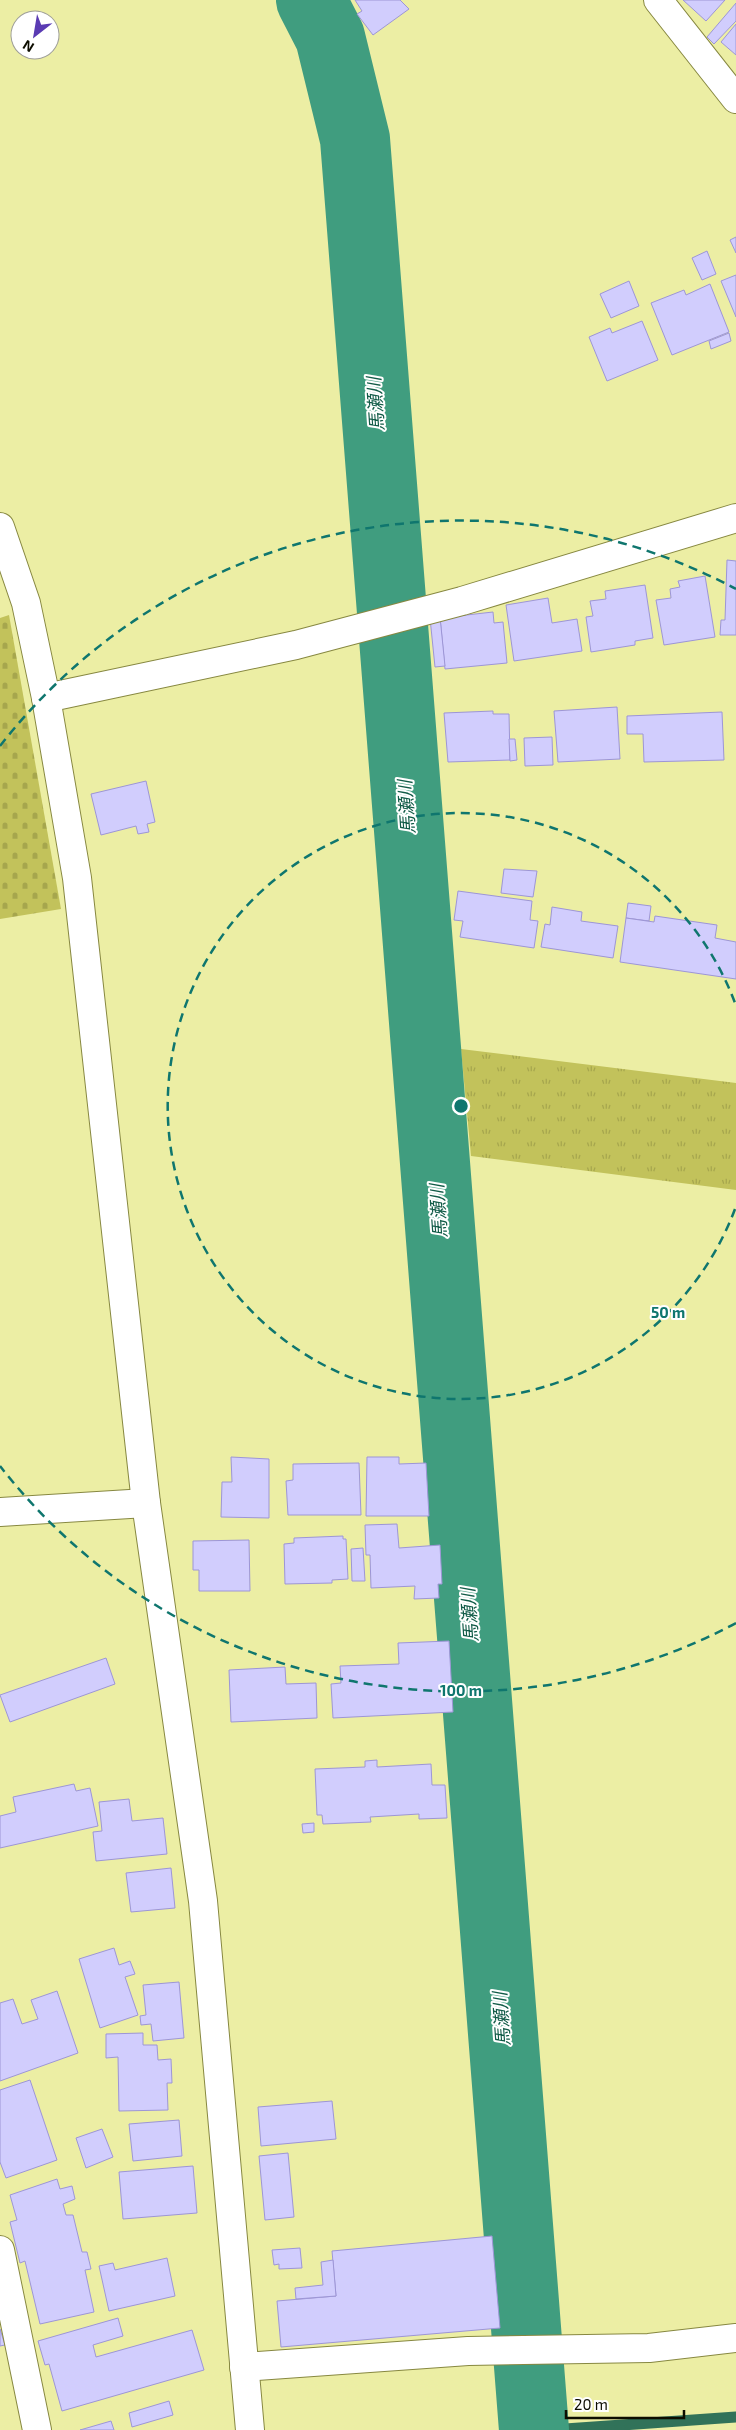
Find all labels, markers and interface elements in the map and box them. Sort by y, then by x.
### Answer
north arrow [10,10,60,60]
text: N [19,37,37,56]
water label: 馬瀬川 [362,374,388,432]
water label: 馬瀬川 [393,777,419,835]
centre of rings [452,1097,470,1115]
water label: 馬瀬川 [425,1181,451,1239]
text: 50 m [651,1303,685,1321]
water label: 馬瀬川 [456,1585,482,1643]
text: 100 m [440,1681,482,1699]
water label: 馬瀬川 [488,1989,514,2047]
scale bar [566,2388,684,2420]
text: 20 m [574,2395,608,2413]

